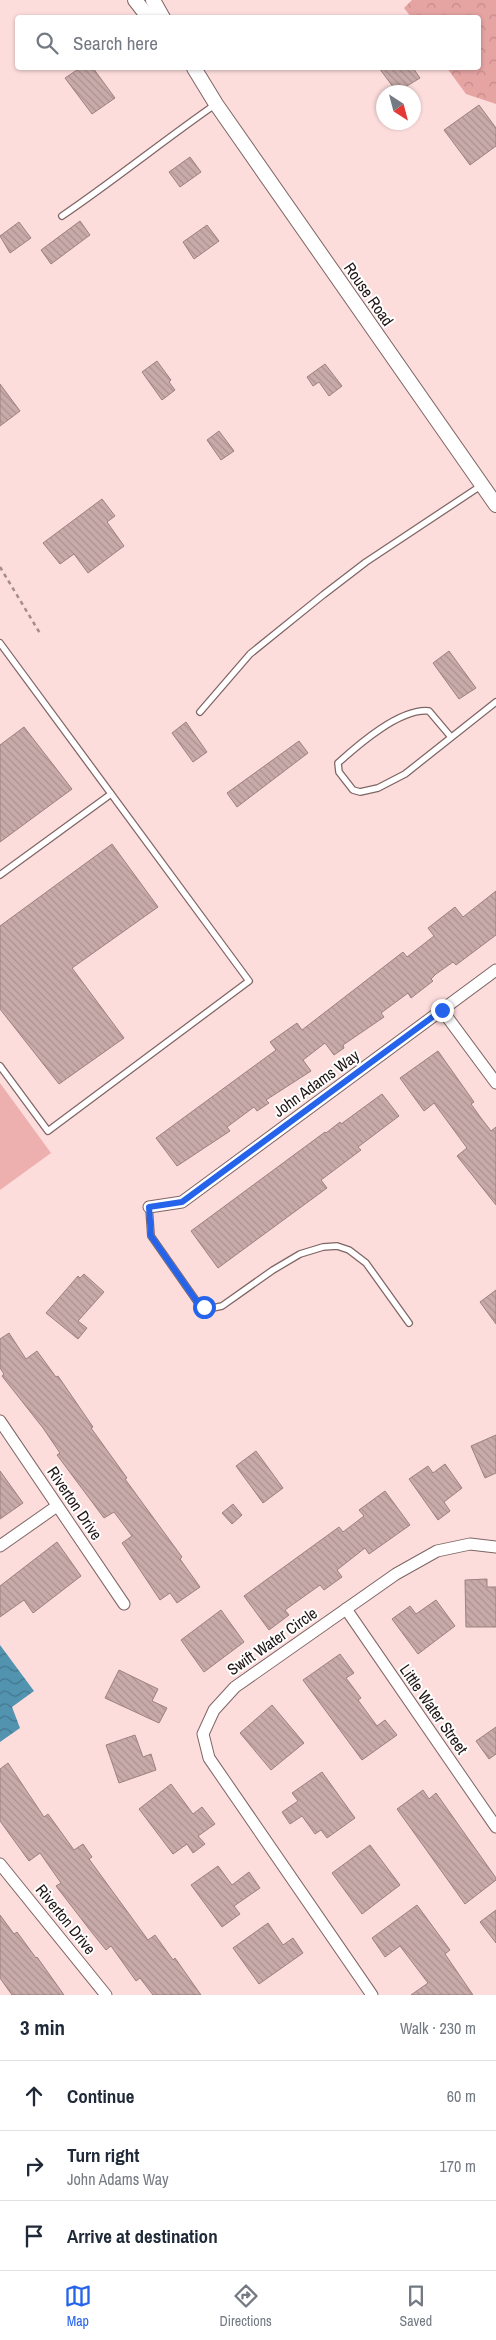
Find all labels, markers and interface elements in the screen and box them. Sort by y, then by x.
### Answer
search box [15,15,481,70]
icon: search [33,29,61,57]
text: Search here [73,30,158,56]
north arrow [376,85,421,130]
street label: Rouse Road [339,258,399,330]
route end [431,999,454,1022]
street label: John Adams Way [268,1044,364,1122]
route start [193,1296,216,1319]
street label: Riverton Drive [42,1462,108,1544]
street label: Swift Water Circle [223,1602,321,1680]
street label: Little Water Street [395,1660,473,1759]
street label: Riverton Drive [31,1879,101,1959]
text: 3 min [20,2013,65,2042]
text: Walk · 230 m [400,2017,476,2039]
icon: ahead [20,2082,48,2110]
text: Continue [67,2083,135,2109]
text: 60 m [447,2085,476,2107]
text: Turn right [67,2142,139,2168]
icon: right [20,2152,48,2180]
text: 170 m [440,2155,476,2177]
text: John Adams Way [67,2168,169,2190]
icon: arrive [20,2222,48,2250]
text: Arrive at destination [67,2223,218,2249]
tab: Map [64,2282,92,2330]
tab: Directions [220,2282,272,2330]
tab: Saved [400,2282,432,2330]

